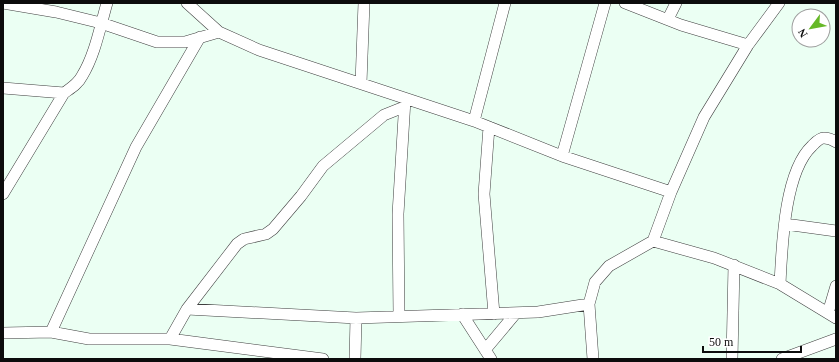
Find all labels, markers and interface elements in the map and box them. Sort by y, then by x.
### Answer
north arrow [791,8,831,48]
text: N [795,27,810,40]
scale bar [703,328,801,354]
text: 50 m [709,335,734,349]

